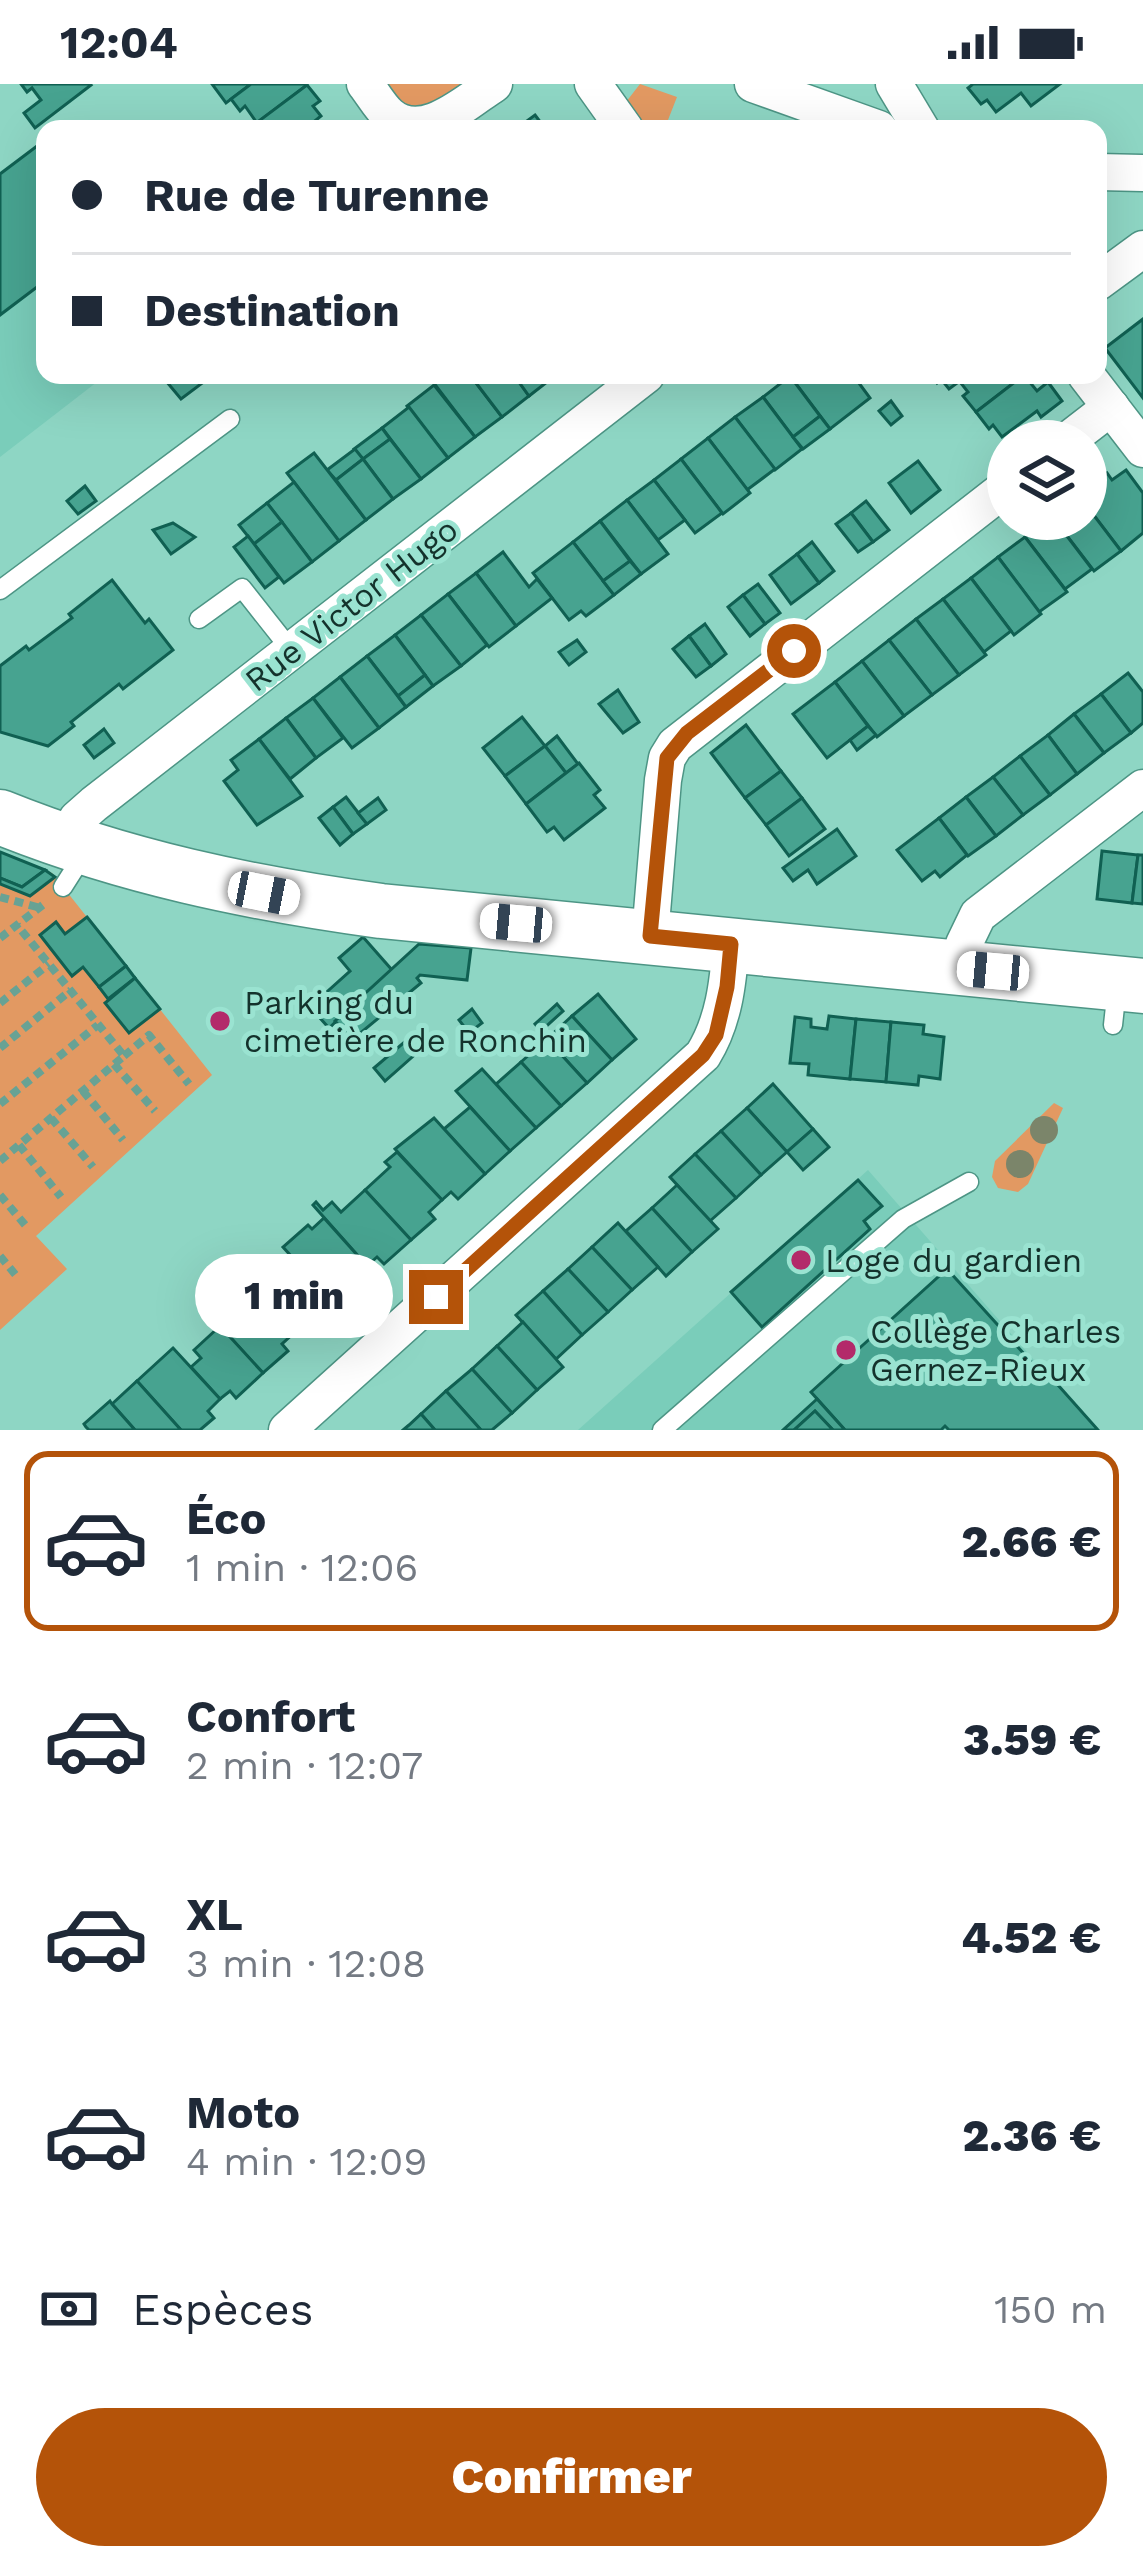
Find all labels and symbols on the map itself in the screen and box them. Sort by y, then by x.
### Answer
street label: Rue Victor Hugo [237,509,465,699]
route start [767,624,821,678]
car [225,868,303,918]
car [479,902,553,944]
car [956,950,1030,992]
place label: Parking du cimetière de Ronchin [244,983,587,1060]
marker: Parking du cimetière de Ronchin [207,1008,233,1034]
place label: Loge du gardien [825,1241,1082,1280]
marker: Loge du gardien [788,1247,814,1273]
callout: 1 min [196,1255,394,1339]
route end [409,1270,463,1324]
place label: Collège Charles Gernez-Rieux [870,1312,1121,1389]
marker: Collège Charles Gernez-Rieux [833,1337,859,1363]

